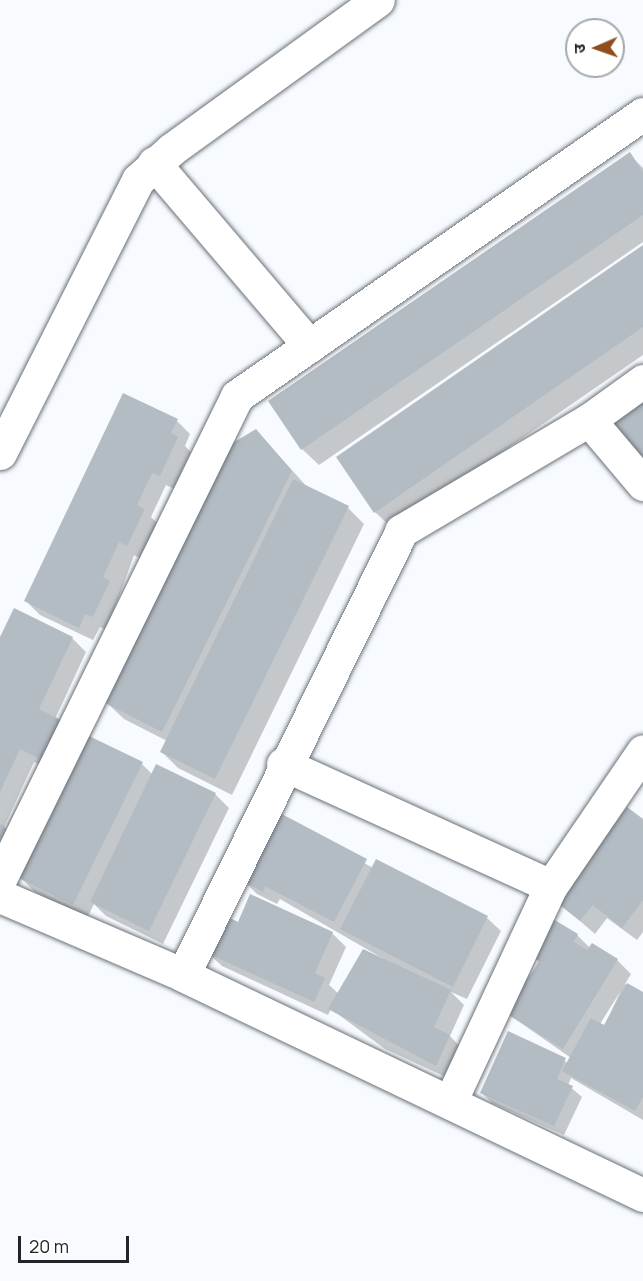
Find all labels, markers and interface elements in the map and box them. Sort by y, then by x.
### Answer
north arrow [565,18,625,78]
text: उ [568,43,590,54]
scale bar [21,1224,132,1262]
text: 20 m [29,1234,69,1258]

